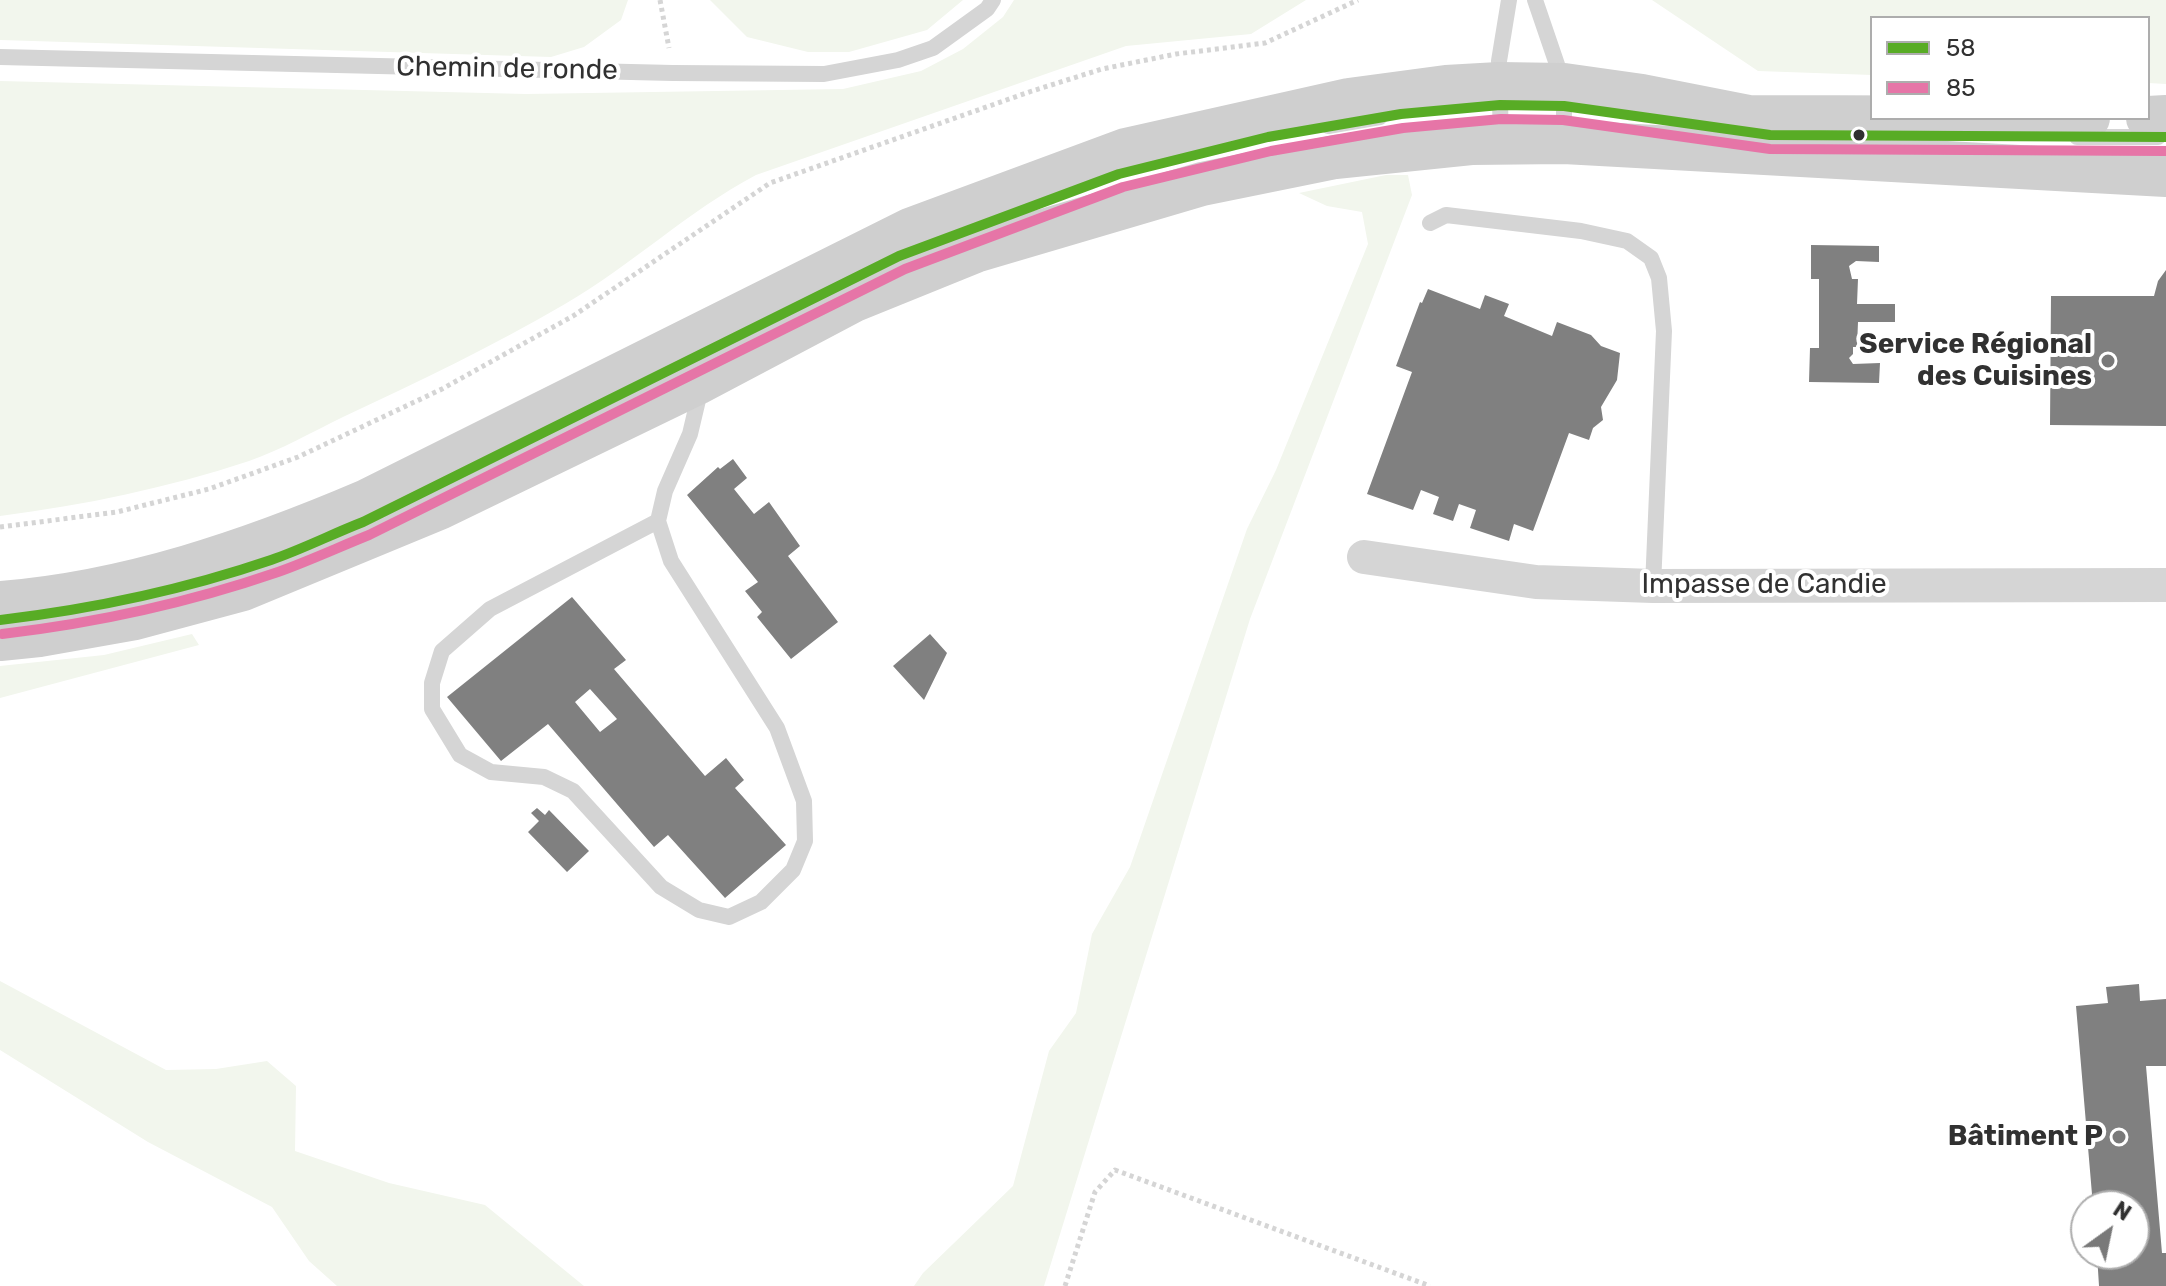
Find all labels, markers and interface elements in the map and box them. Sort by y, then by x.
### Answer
legend [1870,16,2150,120]
text: 58 [1946,34,1976,62]
street label: Chemin de ronde [396,50,618,88]
text: 85 [1946,74,1976,102]
unlabelled marker [1851,127,1867,143]
place label: Service Régional des Cuisines [1859,328,2092,394]
marker: Service Régional des Cuisines [2099,352,2117,370]
street label: Impasse de Candie [1641,568,1887,602]
place label: Bâtiment P [1948,1120,2103,1154]
marker: Bâtiment P [2110,1128,2128,1146]
north arrow [2070,1190,2150,1270]
text: N [2108,1195,2136,1227]

